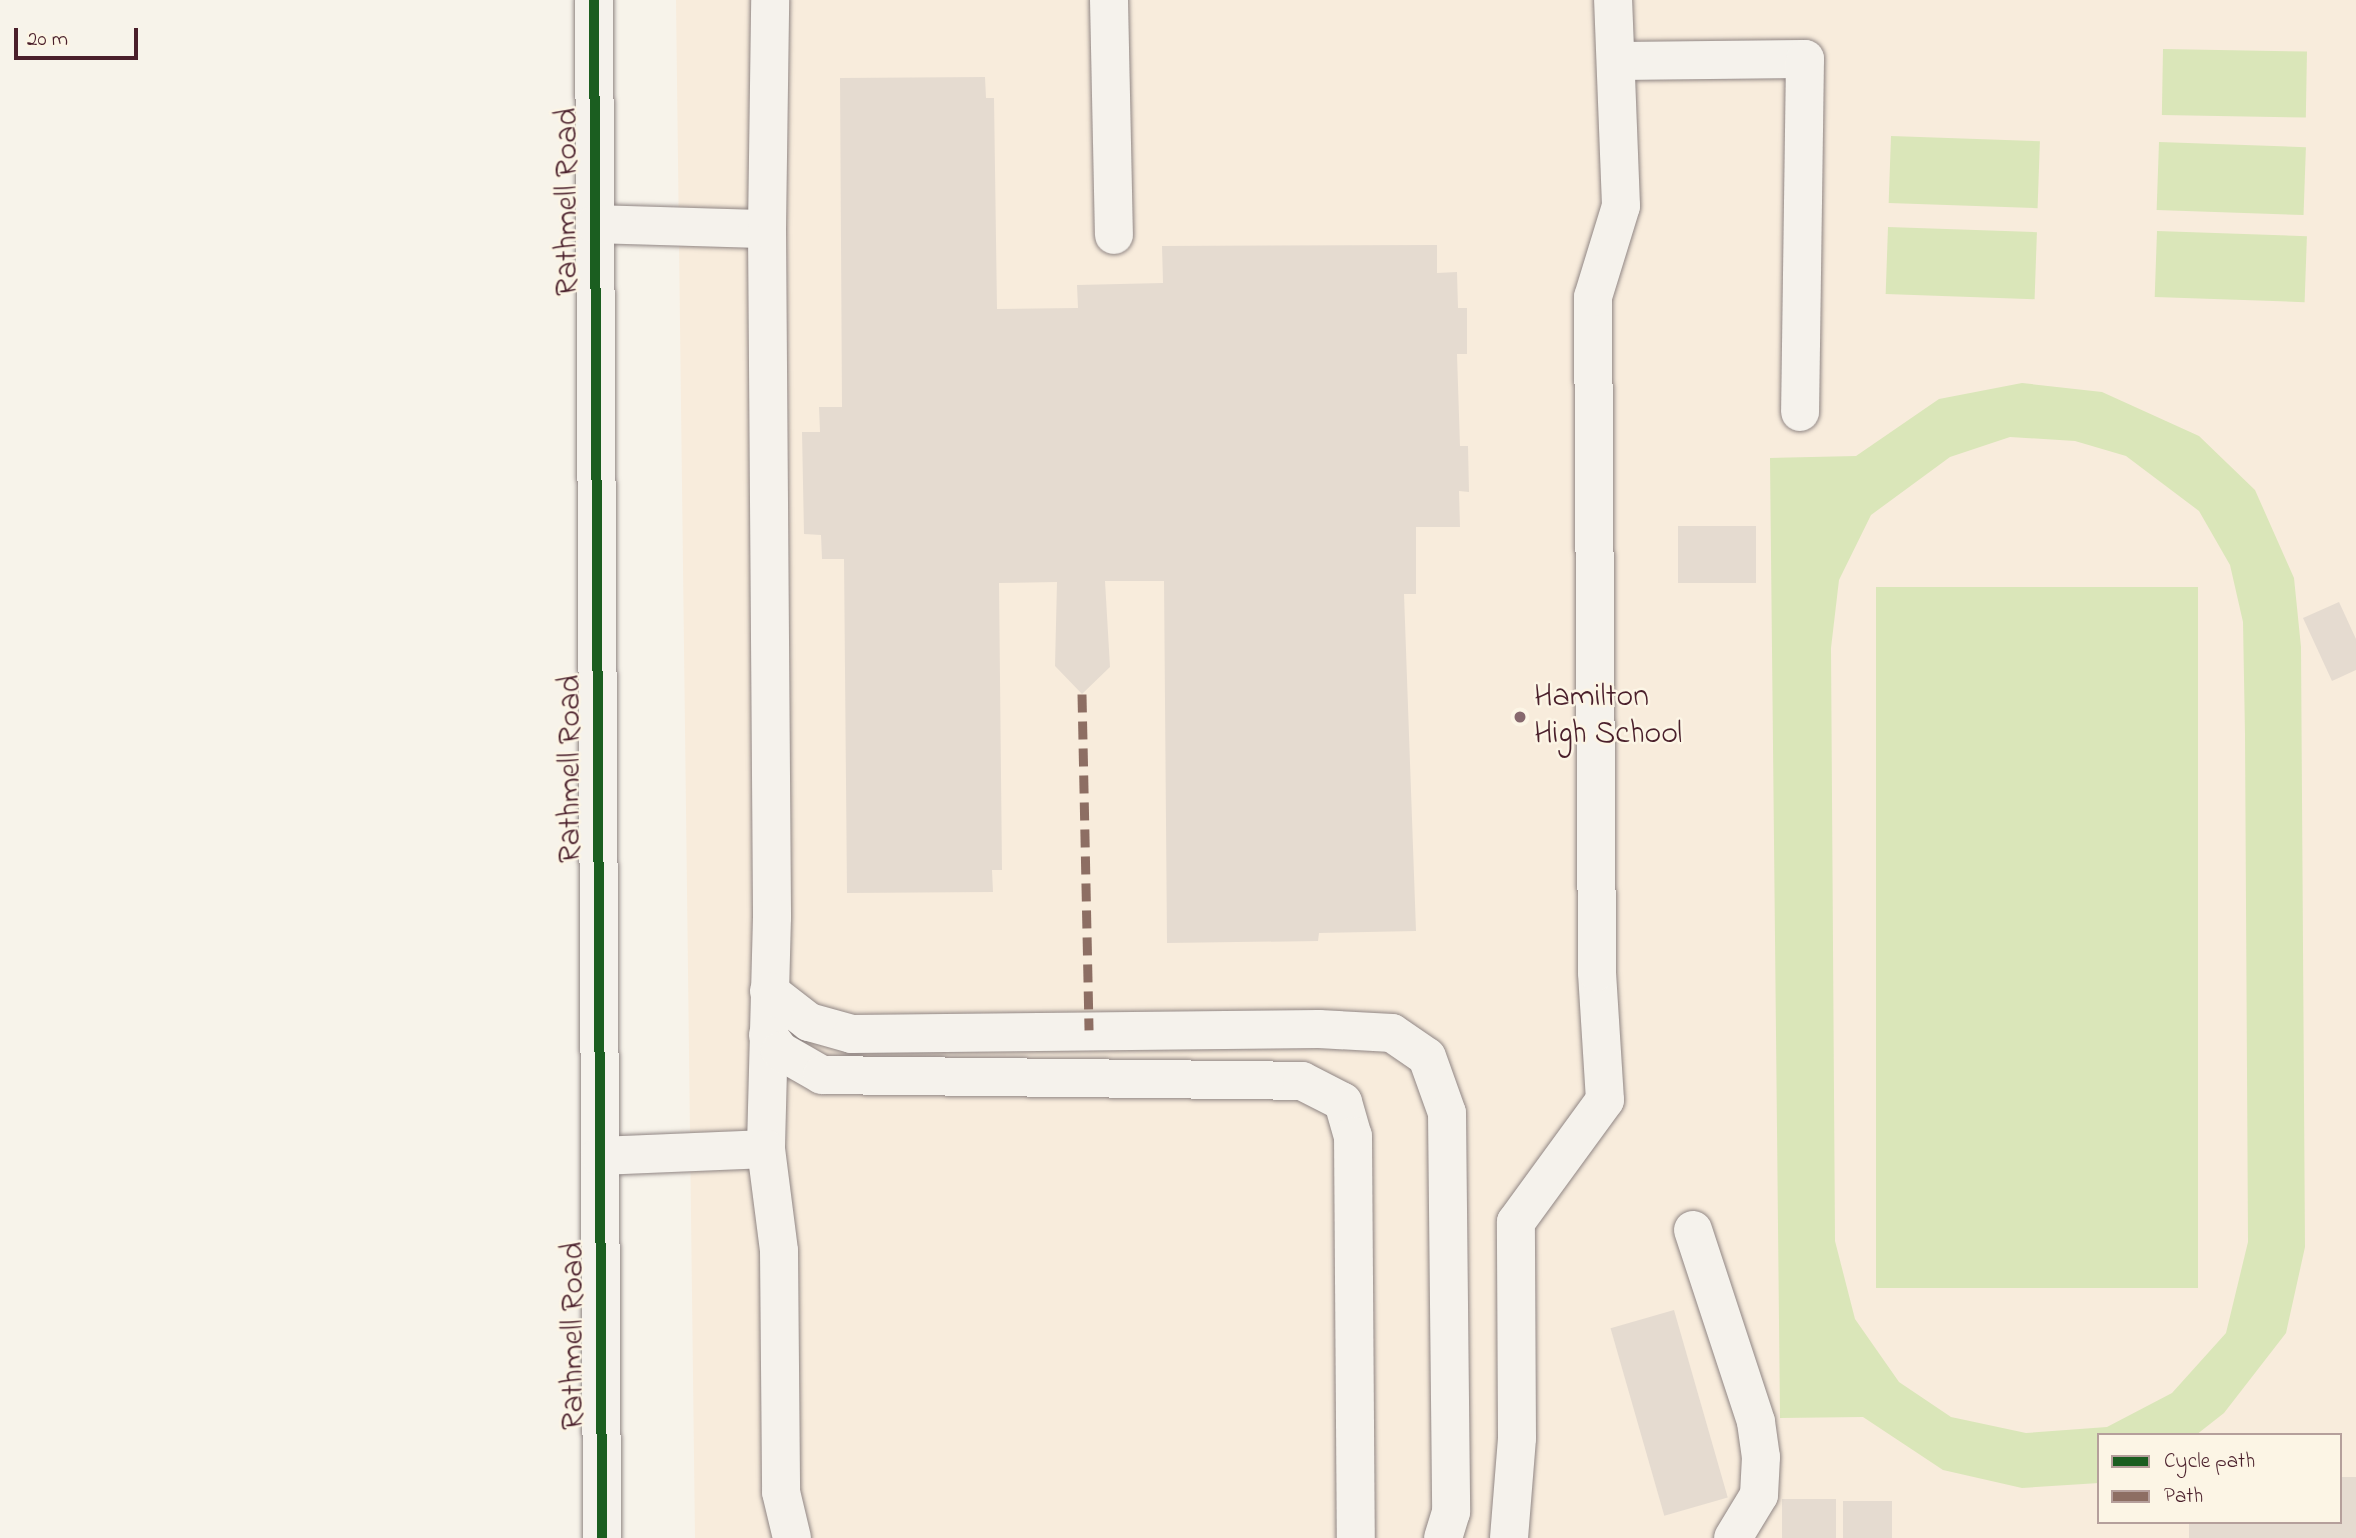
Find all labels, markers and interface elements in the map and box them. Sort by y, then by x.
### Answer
scale bar [18,14,142,58]
text: 20 m [27,25,68,55]
street label: Rathmell Road [550,108,588,296]
street label: Rathmell Road [553,675,591,863]
place label: Hamilton High School [1534,680,1682,755]
marker: Hamilton High School [1512,709,1528,725]
street label: Rathmell Road [556,1242,594,1430]
legend [2097,1433,2342,1524]
text: Cycle path [2164,1447,2255,1477]
text: Path [2164,1482,2203,1512]

